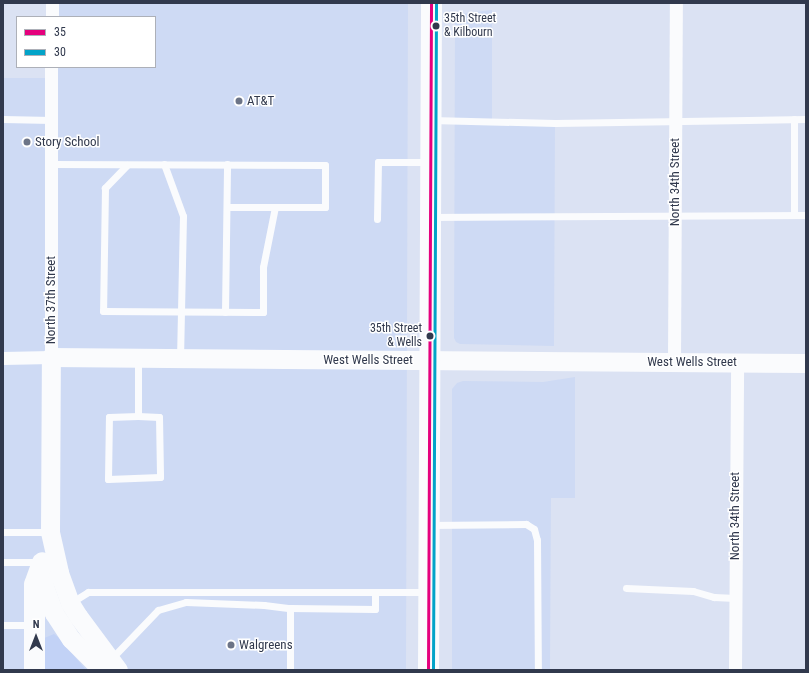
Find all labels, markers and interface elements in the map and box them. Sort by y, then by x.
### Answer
place label: 35th Street & Kilbourn [444,12,496,40]
legend [16,16,156,68]
marker: 35th Street & Kilbourn [431,21,441,31]
text: 35 [54,25,66,39]
text: 30 [54,45,66,59]
place label: AT&T [247,93,274,109]
marker: AT&T [234,96,244,106]
place label: Story School [35,134,100,150]
marker: Story School [22,137,32,147]
street label: North 34th Street [667,138,683,226]
street label: North 37th Street [43,256,59,344]
place label: 35th Street & Wells [370,322,422,350]
marker: 35th Street & Wells [425,331,435,341]
street label: West Wells Street [323,352,413,368]
street label: West Wells Street [647,354,737,370]
street label: North 34th Street [727,472,743,560]
north arrow [16,617,56,657]
text: N [33,618,39,631]
place label: Walgreens [239,637,293,653]
marker: Walgreens [226,640,236,650]

